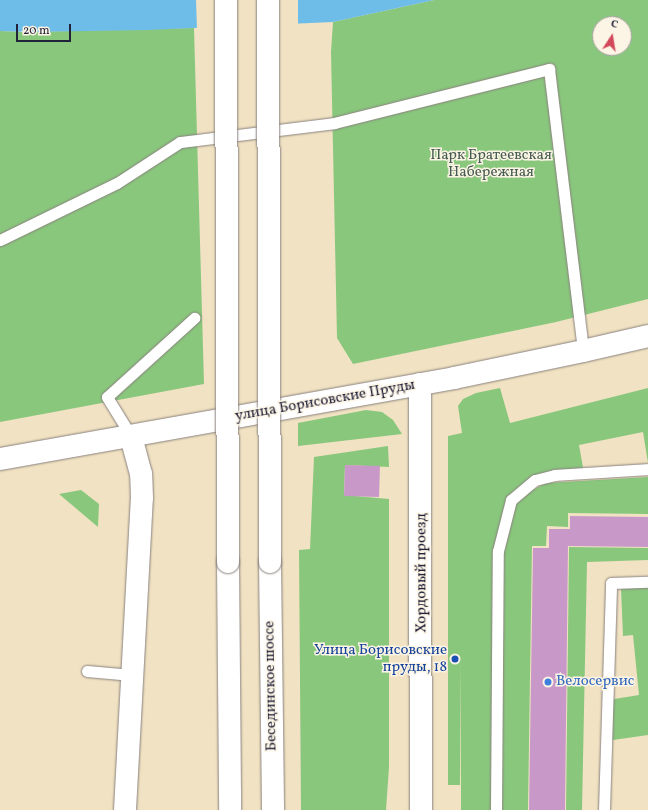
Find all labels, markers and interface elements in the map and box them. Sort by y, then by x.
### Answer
scale bar [18,16,73,42]
north arrow [592,16,632,56]
text: С [609,17,619,33]
text: 20 m [23,23,50,39]
park label: Парк Братеевская Набережная [430,146,552,181]
street label: улица Борисовские Пруды [234,376,416,426]
street label: Хордовый проезд [413,513,431,633]
street label: Бесединское шоссе [261,621,281,751]
place label: Улица Борисовские пруды, 18 [314,641,447,676]
marker: Улица Борисовские пруды, 18 [450,654,460,664]
place label: Велосервис [556,673,634,691]
marker: Велосервис [543,677,553,687]

